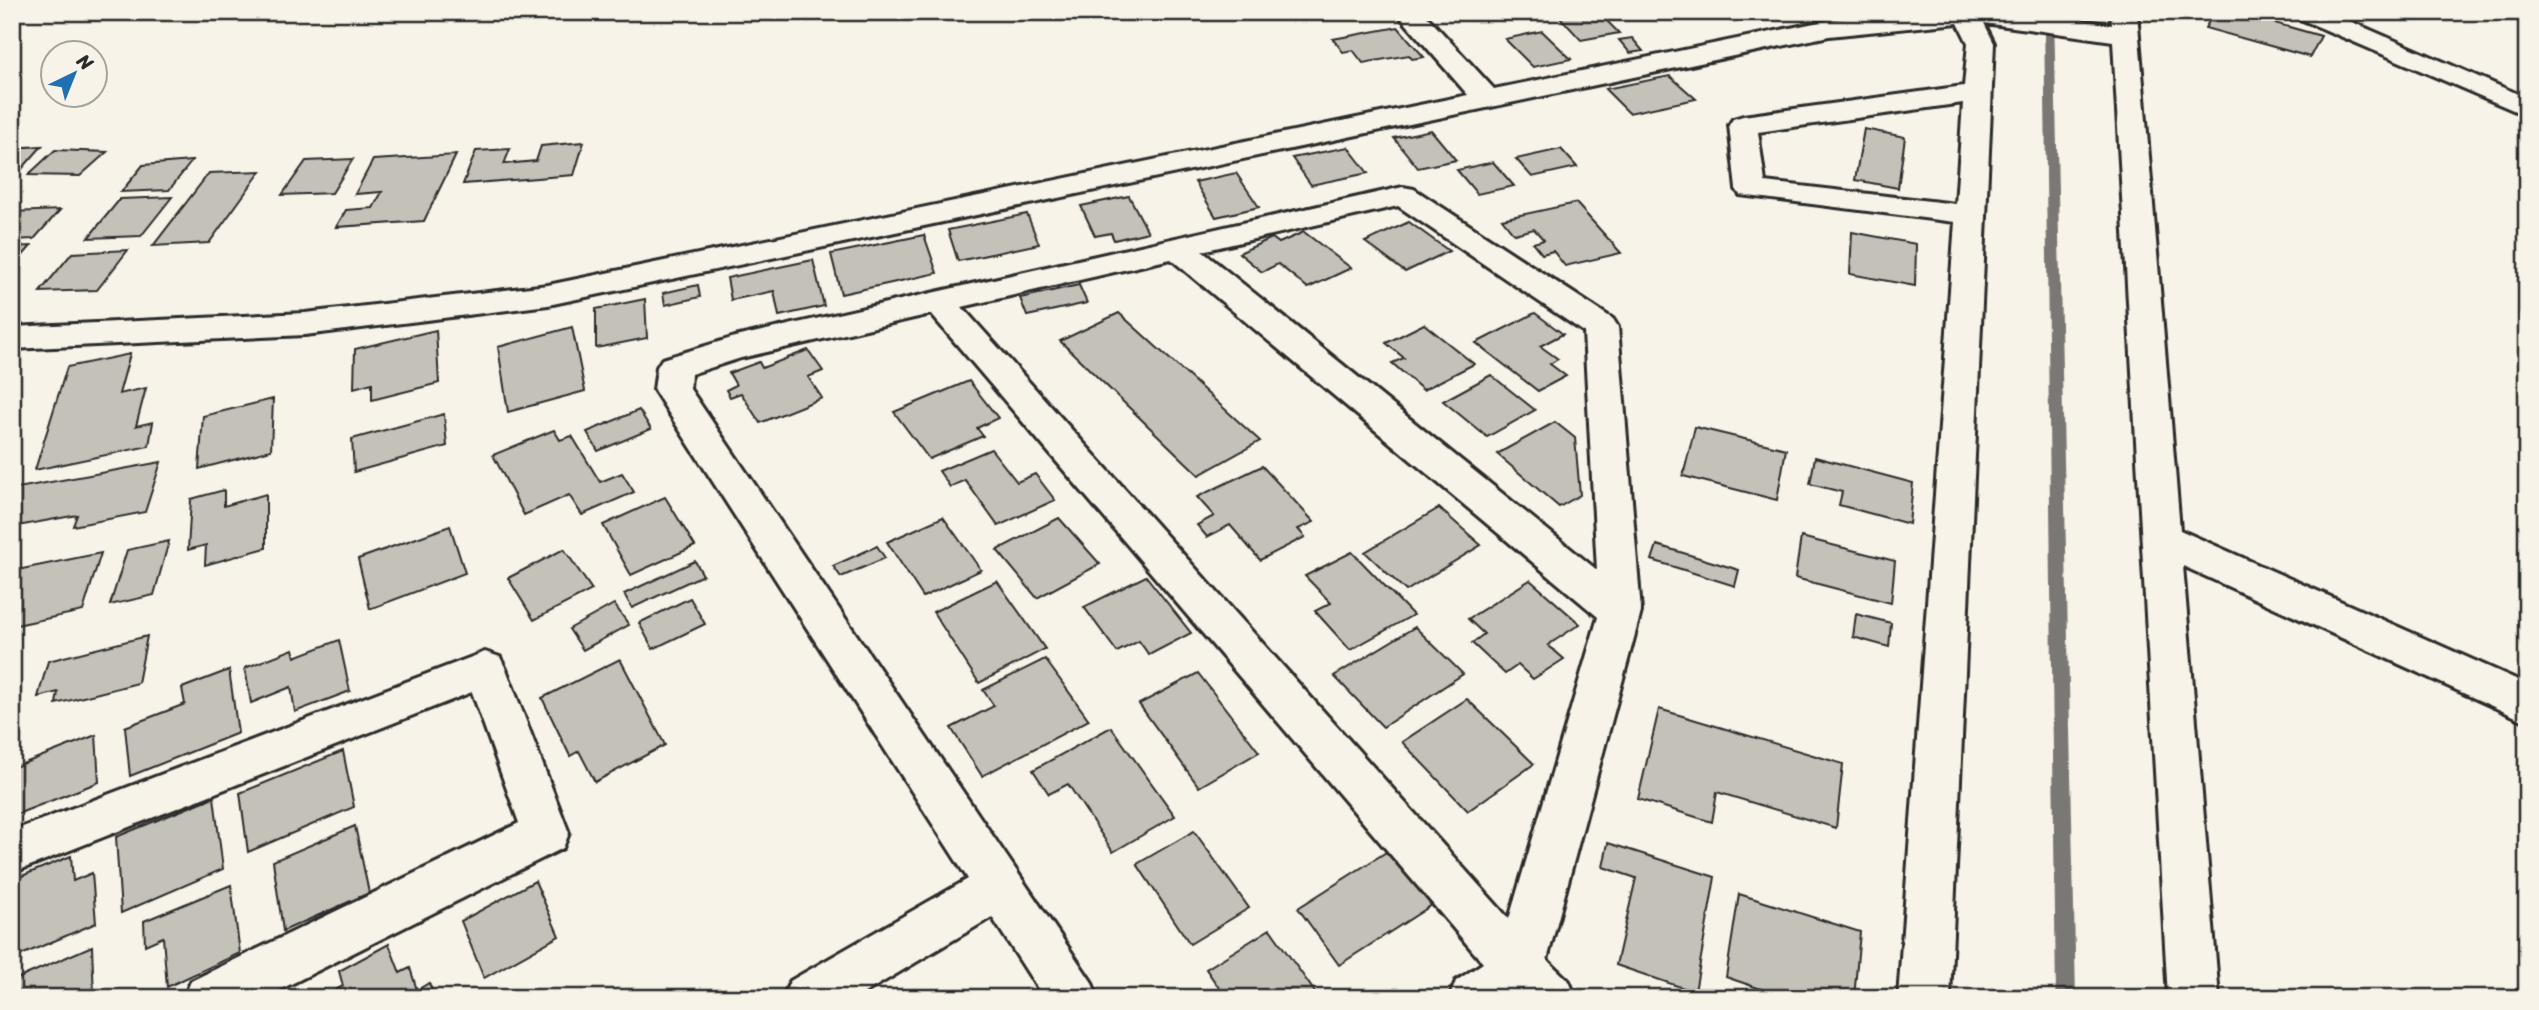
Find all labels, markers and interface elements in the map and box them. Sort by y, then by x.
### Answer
north arrow [38,38,108,108]
text: N [68,45,102,79]

